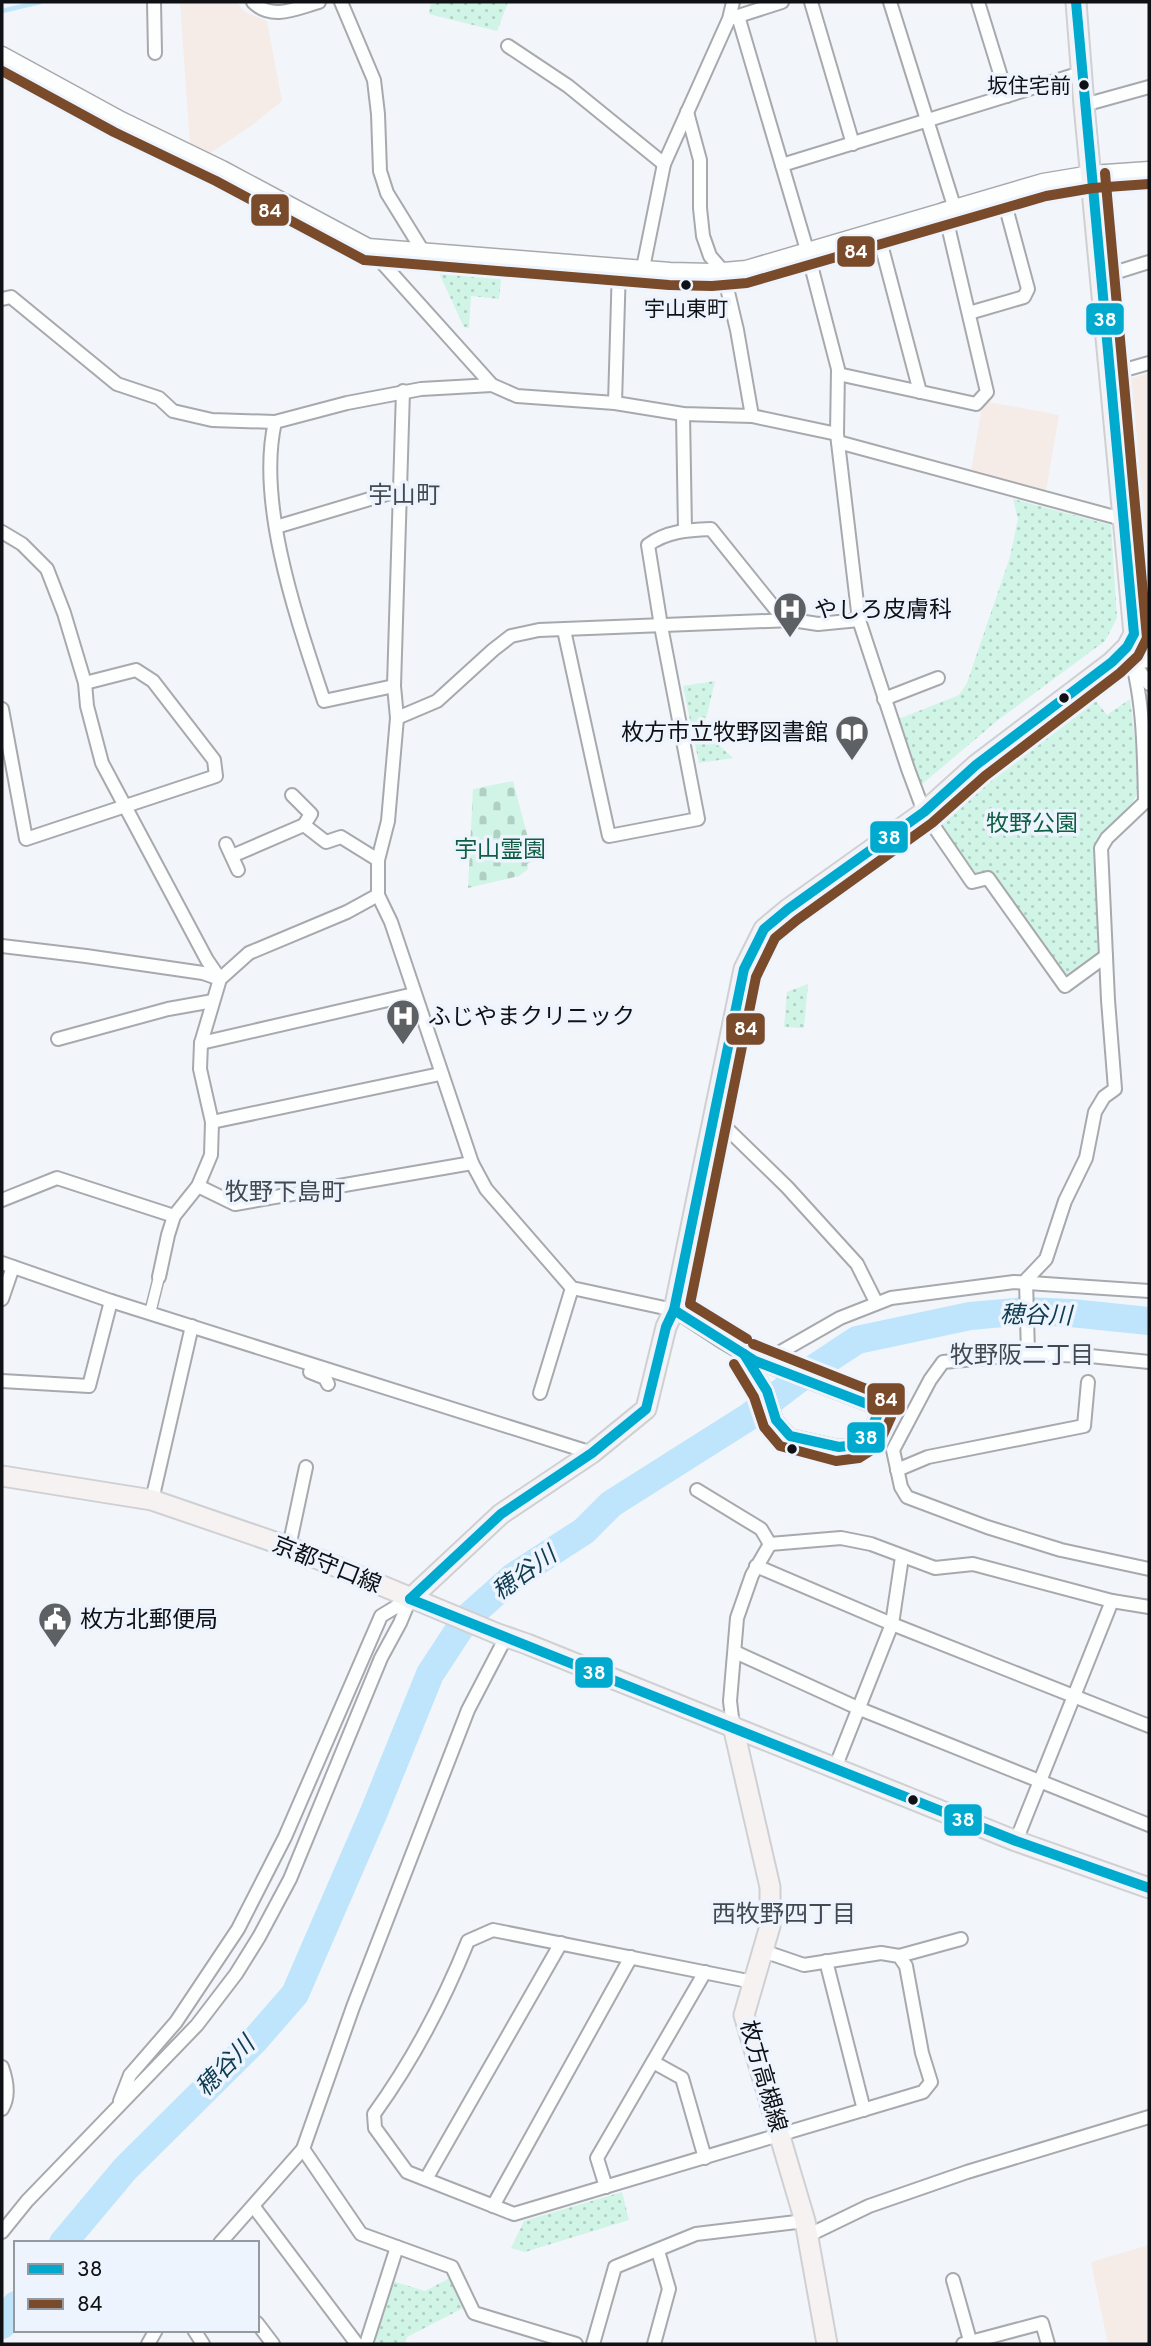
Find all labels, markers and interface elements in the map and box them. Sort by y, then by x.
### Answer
place label: 坂住宅前 [987,74,1071,101]
marker: 坂住宅前 [1077,78,1091,92]
line badge: 84 [250,193,290,227]
text: 84 [258,200,282,224]
line badge: 84 [836,235,876,268]
text: 84 [844,241,868,265]
marker: 宇山東町 [679,278,693,292]
place label: 宇山東町 [644,297,728,324]
line badge: 38 [1085,302,1125,336]
text: 38 [1093,309,1117,333]
district label: 宇山町 [368,482,440,512]
hospital icon: やしろ皮膚科 [771,590,809,639]
place label: やしろ皮膚科 [814,597,952,626]
unlabelled marker [1057,691,1071,705]
library icon: 枚方市立牧野図書館 [833,713,871,762]
place label: 枚方市立牧野図書館 [621,720,828,749]
park label: 牧野公園 [986,811,1078,840]
line badge: 38 [869,820,909,854]
text: 38 [877,827,901,851]
park label: 宇山霊園 [454,837,546,866]
hospital icon: ふじやまクリニック [384,997,422,1046]
place label: ふじやまクリニック [428,1004,635,1033]
line badge: 84 [725,1012,766,1046]
text: 84 [734,1018,758,1042]
district label: 牧野下島町 [225,1179,345,1209]
water label: 穂谷川 [1000,1301,1075,1333]
district label: 牧野阪二丁目 [950,1342,1094,1372]
line badge: 84 [866,1382,906,1416]
text: 84 [874,1389,898,1413]
line badge: 38 [846,1421,886,1454]
text: 38 [854,1427,878,1451]
unlabelled marker [785,1442,799,1456]
street label: 京都守口線 [267,1531,385,1601]
water label: 穂谷川 [487,1540,566,1608]
public building icon: 枚方北郵便局 [36,1600,74,1649]
place label: 枚方北郵便局 [80,1607,218,1636]
line badge: 38 [574,1656,614,1689]
text: 38 [582,1662,606,1686]
unlabelled marker [906,1793,920,1807]
line badge: 38 [943,1803,983,1837]
text: 38 [951,1809,975,1833]
district label: 西牧野四丁目 [712,1901,856,1931]
street label: 枚方高槻線 [732,2017,791,2136]
water label: 穂谷川 [191,2029,264,2104]
legend [14,2241,259,2332]
text: 38 [77,2257,102,2284]
text: 84 [77,2292,103,2319]

